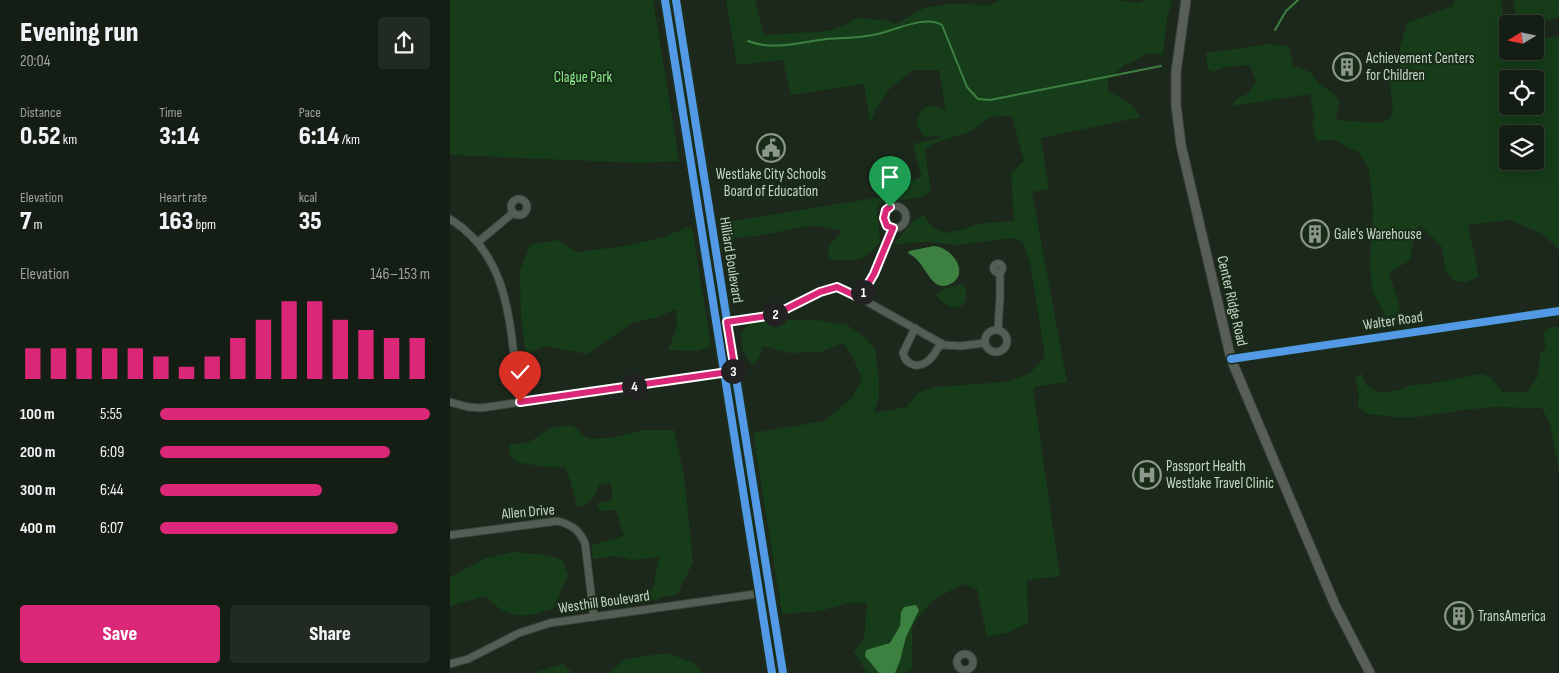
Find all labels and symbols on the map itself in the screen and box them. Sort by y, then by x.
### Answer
north arrow [1499,15,1544,60]
place label: Achievement Centers for Children [1365,49,1474,85]
building icon: Achievement Centers for Children [1332,52,1362,82]
park label: Clague Park [554,68,612,87]
public building icon: Westlake City Schools Board of Education [756,133,786,163]
pin [869,156,911,207]
place label: Westlake City Schools Board of Education [716,165,826,201]
street label: Hilliard Boulevard [715,215,747,305]
building icon: Gale's Warehouse [1300,219,1330,249]
place label: Gale's Warehouse [1334,225,1422,244]
street label: Center Ridge Road [1212,254,1252,348]
pin: 1 [850,280,876,304]
pin: 2 [762,302,788,326]
street label: Walter Road [1362,307,1424,335]
pin [499,351,541,402]
pin: 3 [720,358,746,384]
pin: 4 [622,374,646,398]
place label: Passport Health Westlake Travel Clinic [1166,457,1274,493]
hospital icon: Passport Health Westlake Travel Clinic [1132,460,1162,490]
street label: Allen Drive [500,500,555,524]
street label: Westhill Boulevard [557,586,651,618]
building icon: TransAmerica [1444,601,1474,631]
place label: TransAmerica [1478,607,1546,626]

